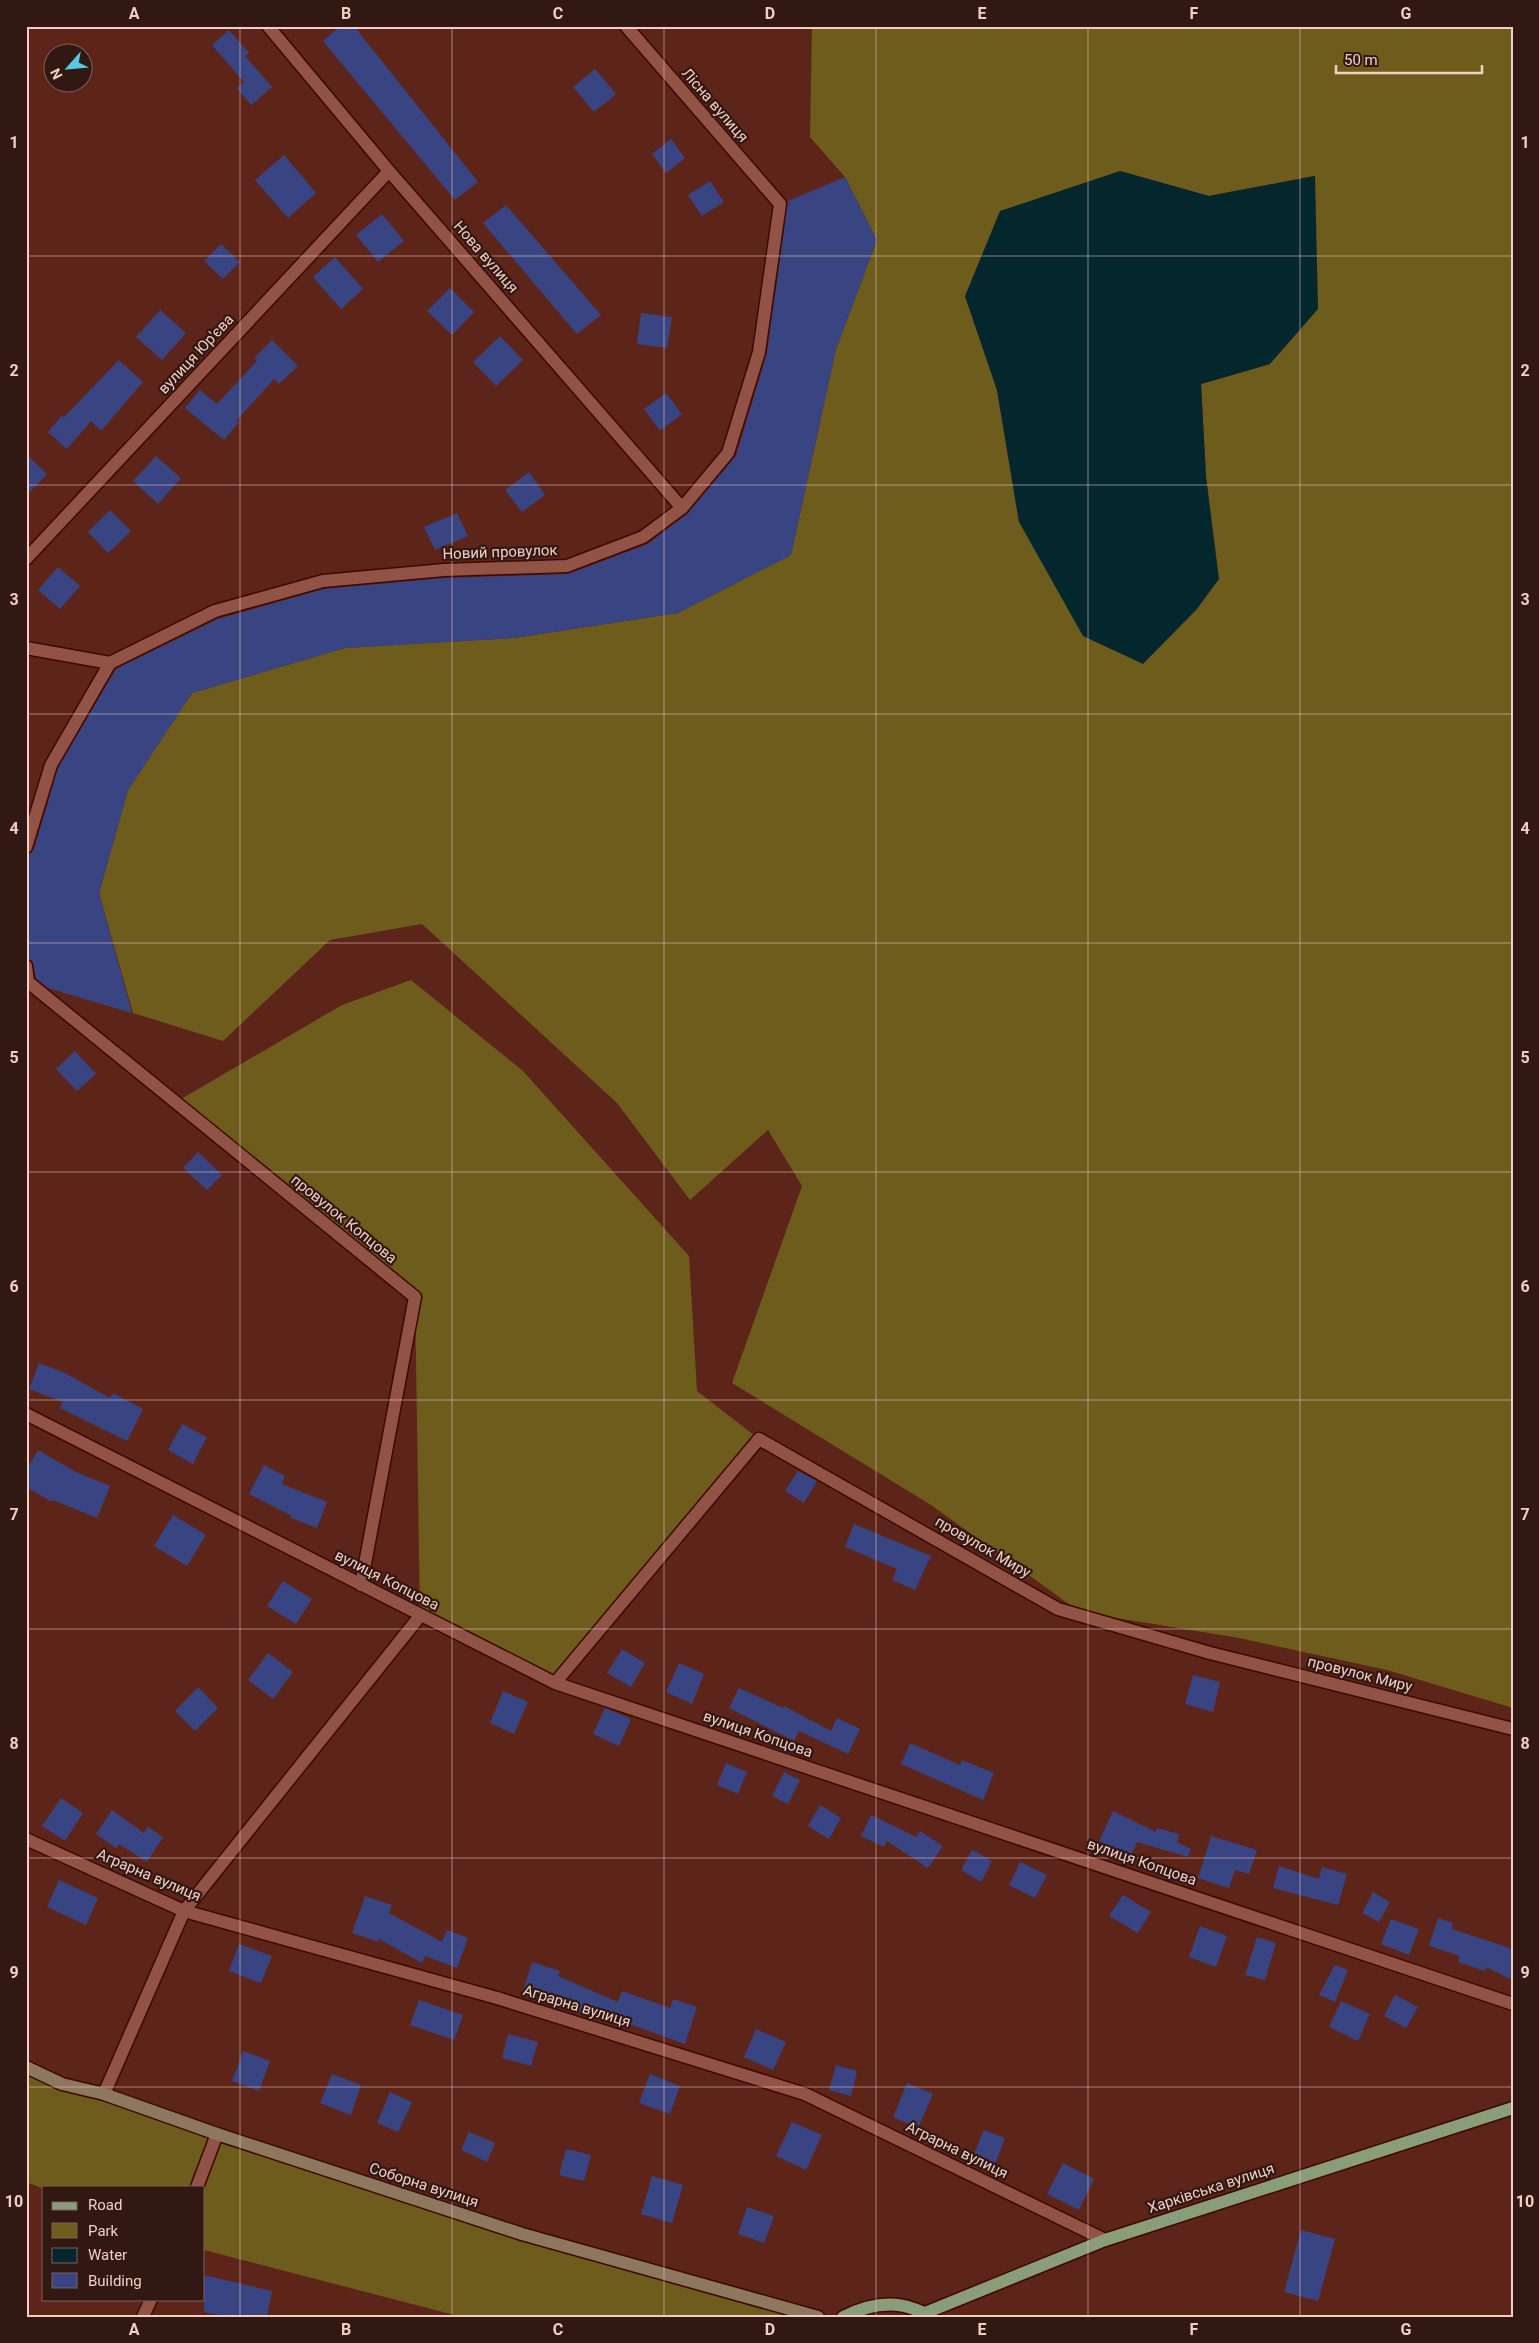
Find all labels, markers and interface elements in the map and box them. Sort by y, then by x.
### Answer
text: A [129,4,140,23]
text: B [341,4,351,23]
text: C [553,4,563,23]
text: D [765,4,775,23]
text: E [978,4,987,23]
text: F [1190,4,1199,23]
text: G [1401,4,1412,23]
north arrow [42,42,92,92]
scale bar [1336,42,1483,74]
text: 50 m [1344,51,1378,69]
street label: Лісна вулиця [678,64,752,146]
text: N [47,66,66,82]
text: 1 [9,133,19,152]
text: 1 [1520,133,1530,152]
street label: Нова вулиця [450,217,522,297]
street label: вулиця Юр'єва [155,310,237,398]
text: 2 [9,361,19,380]
text: 2 [1520,361,1530,380]
street label: Новий провулок [442,541,558,563]
text: 3 [9,590,19,609]
text: 3 [1520,590,1530,609]
text: 4 [9,819,19,838]
text: 4 [1520,819,1530,838]
text: 5 [9,1048,19,1067]
text: 5 [1520,1048,1530,1067]
street label: провулок Копцова [287,1171,401,1267]
text: 6 [9,1277,19,1296]
text: 6 [1520,1277,1530,1296]
text: 7 [9,1505,19,1524]
text: 7 [1520,1505,1530,1524]
street label: провулок Миру [932,1512,1034,1582]
street label: вулиця Копцова [332,1546,442,1614]
street label: провулок Миру [1306,1652,1414,1696]
street label: вулиця Копцова [701,1707,815,1761]
text: 8 [9,1734,19,1753]
text: 8 [1520,1734,1530,1753]
street label: вулиця Копцова [1085,1835,1199,1889]
street label: Аграрна вулиця [94,1845,204,1905]
text: 9 [9,1963,19,1982]
text: 9 [1520,1963,1530,1982]
street label: Аграрна вулиця [521,1981,633,2031]
street label: Аграрна вулиця [903,2117,1011,2183]
street label: Соборна вулиця [367,2159,481,2211]
street label: Харківська вулиця [1145,2159,1277,2217]
legend [42,2186,205,2300]
text: 10 [5,2192,23,2211]
text: 10 [1516,2192,1534,2211]
text: Road [88,2196,122,2214]
text: Park [88,2222,119,2240]
text: Water [88,2246,127,2264]
text: Building [88,2272,142,2290]
text: A [129,2320,140,2339]
text: B [341,2320,351,2339]
text: C [553,2320,563,2339]
text: D [765,2320,775,2339]
text: E [978,2320,987,2339]
text: F [1190,2320,1199,2339]
text: G [1401,2320,1412,2339]

